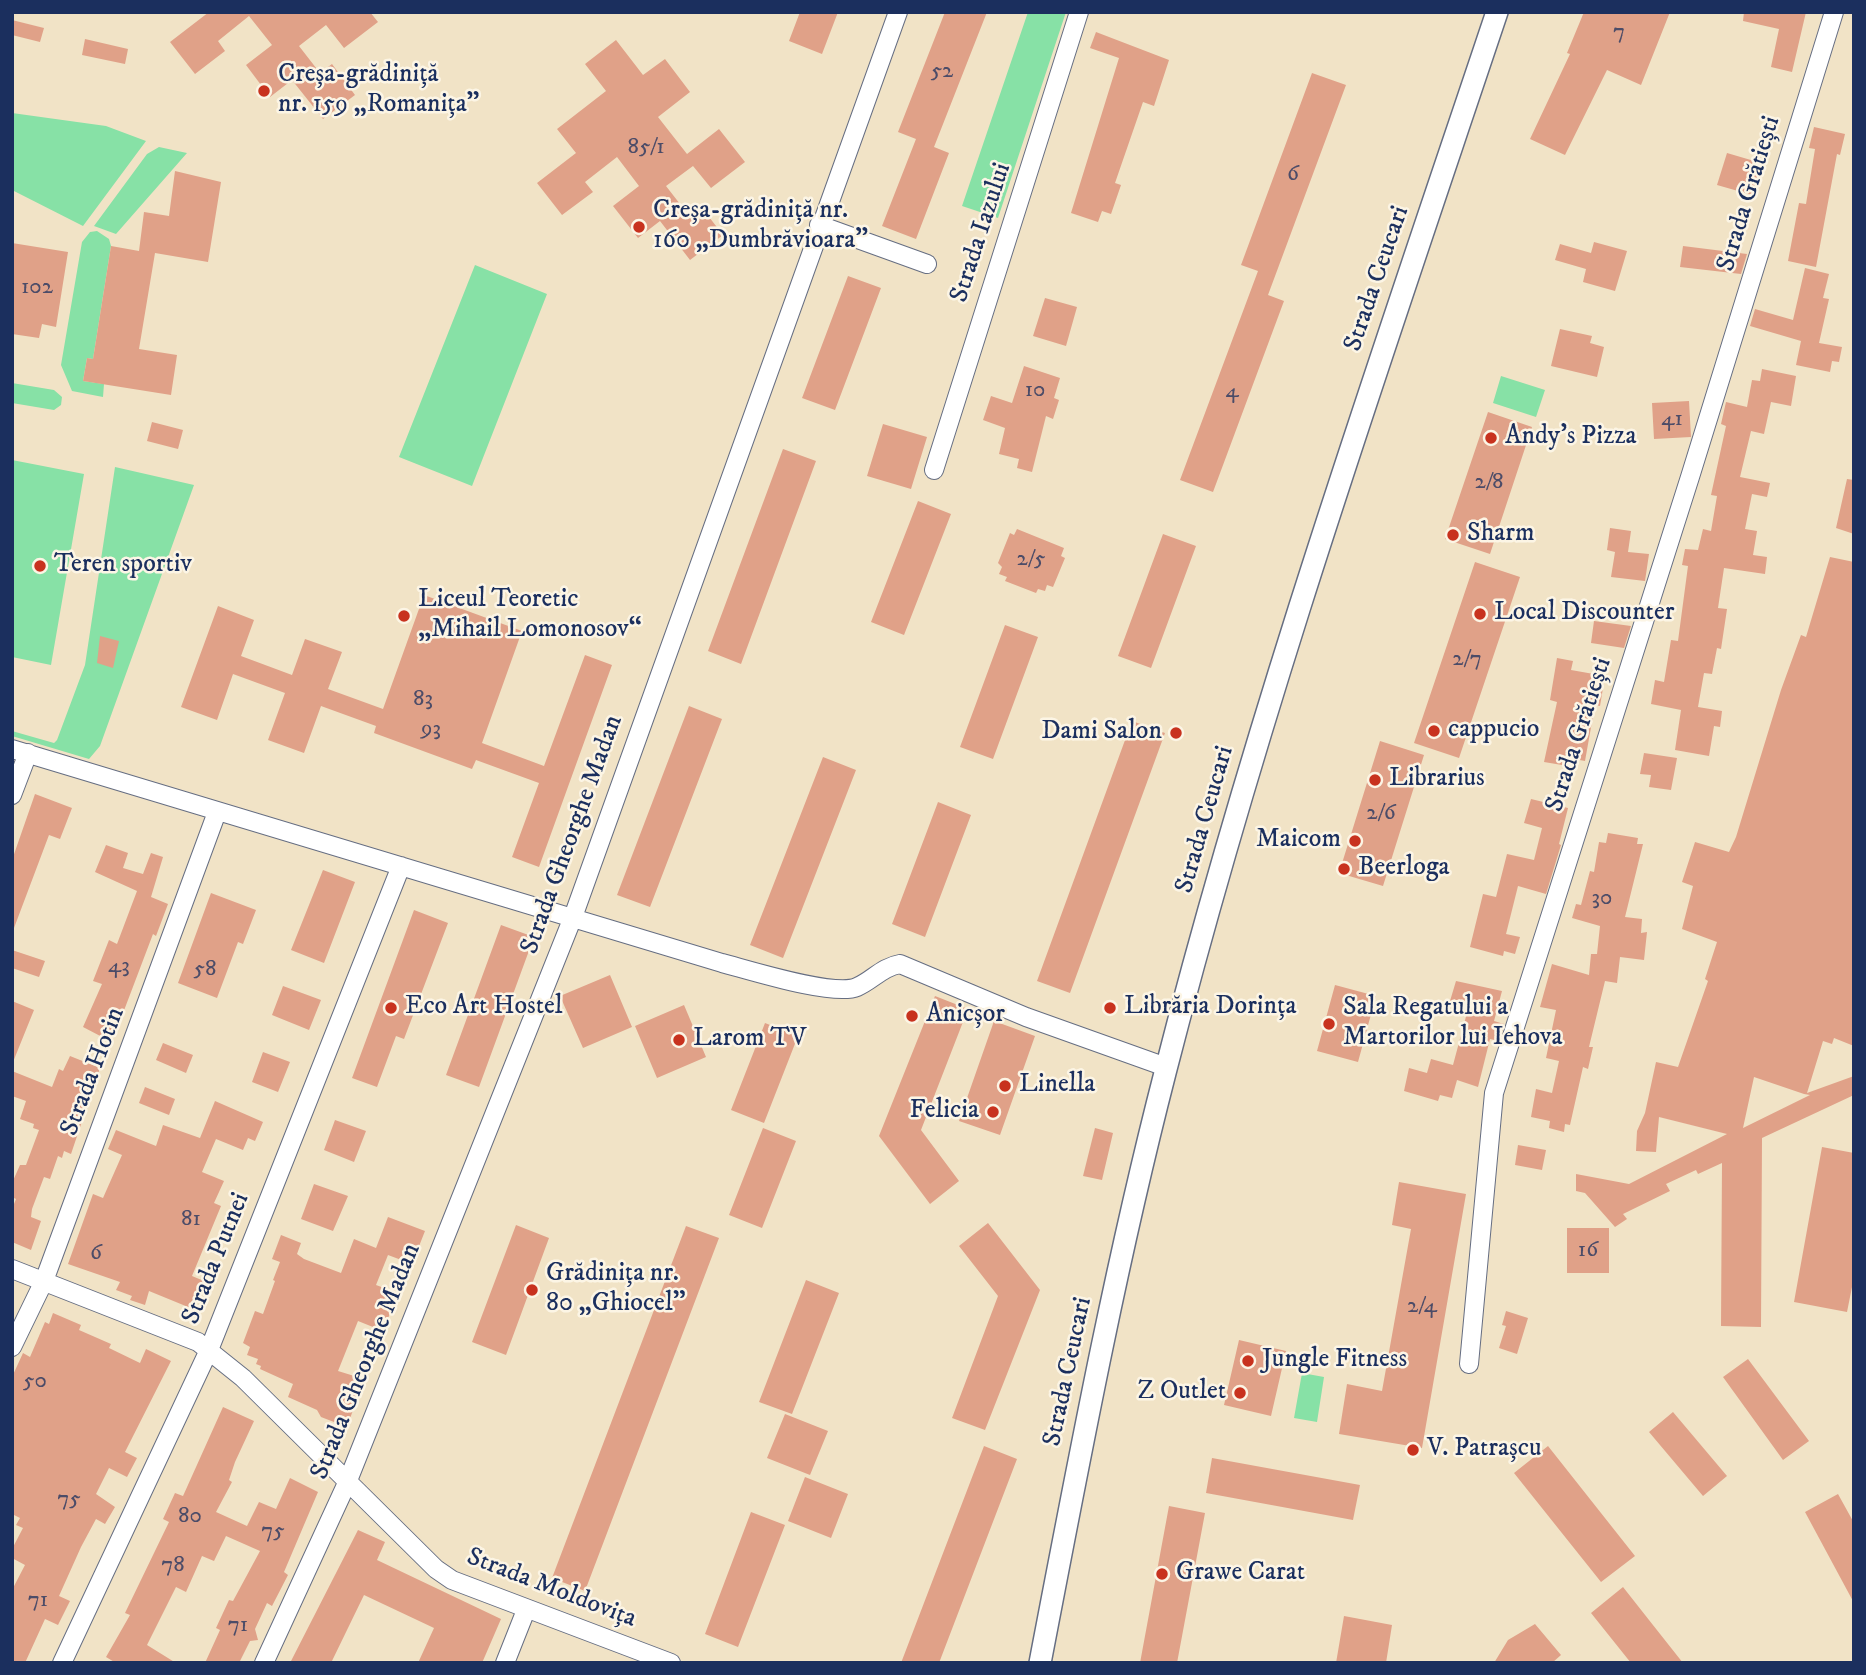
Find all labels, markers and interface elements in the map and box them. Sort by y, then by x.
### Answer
house number: 7 [1613,19,1625,47]
house number: 52 [931,58,953,86]
place label: Creșa-grădiniță nr. 159 „Romanița” [278,60,479,122]
marker: Creșa-grădiniță nr. 159 „Romanița” [256,83,272,99]
street label: Strada Grătiești [1712,113,1788,275]
house number: 85/1 [627,134,665,162]
street label: Strada Iazului [945,159,1019,307]
house number: 6 [1287,161,1299,189]
place label: Creșa-grădiniță nr. 160 „Dumbrăvioara” [653,196,868,258]
street label: Strada Ceucari [1339,202,1417,356]
marker: Creșa-grădiniță nr. 160 „Dumbrăvioara” [631,219,647,235]
house number: 102 [21,274,53,302]
house number: 10 [1025,377,1045,405]
house number: 4 [1225,378,1239,406]
house number: 41 [1661,406,1683,434]
place label: Andy's Pizza [1505,422,1636,454]
marker: Andy's Pizza [1483,430,1499,446]
house number: 2/8 [1474,469,1504,497]
place label: Sharm [1467,519,1535,551]
marker: Sharm [1445,527,1461,543]
house number: 2/5 [1017,546,1045,574]
place label: Teren sportiv [54,550,192,582]
marker: Teren sportiv [32,558,48,574]
place label: Liceul Teoretic „Mihail Lomonosov“ [418,585,642,646]
place label: Local Discounter [1494,598,1674,630]
marker: Local Discounter [1472,606,1488,622]
marker: Liceul Teoretic „Mihail Lomonosov“ [396,608,412,624]
house number: 2/7 [1452,646,1482,674]
street label: Strada Grătiești [1540,654,1620,816]
house number: 83 [413,686,433,714]
street label: Strada Gheorghe Madan [515,711,631,959]
place label: cappucio [1448,715,1539,747]
house number: 93 [421,716,441,744]
place label: Dami Salon [1041,717,1162,749]
marker: cappucio [1426,723,1442,739]
marker: Dami Salon [1168,725,1184,741]
street label: Strada Ceucari [1170,743,1242,897]
place label: Librarius [1389,764,1485,796]
marker: Librarius [1367,772,1383,788]
house number: 2/6 [1366,800,1396,828]
place label: Maicom [1256,825,1341,857]
marker: Maicom [1347,833,1363,849]
place label: Beerloga [1358,853,1450,885]
marker: Beerloga [1336,861,1352,877]
house number: 30 [1592,885,1612,913]
house number: 43 [108,953,130,981]
house number: 58 [194,956,216,984]
place label: Eco Art Hostel [405,992,563,1024]
place label: Librăria Dorința [1124,992,1296,1024]
place label: Sala Regatului a Martorilor lui Iehova [1343,993,1563,1054]
marker: Eco Art Hostel [383,1000,399,1016]
place label: Anicșor [926,1000,1005,1032]
marker: Librăria Dorința [1102,1000,1118,1016]
street label: Strada Hotin [55,1003,133,1141]
marker: Anicșor [904,1008,920,1024]
marker: Sala Regatului a Martorilor lui Iehova [1321,1016,1337,1032]
place label: Larom TV [693,1024,807,1056]
marker: Larom TV [671,1032,687,1048]
place label: Linella [1019,1070,1095,1102]
marker: Linella [997,1078,1013,1094]
place label: Felicia [909,1096,979,1128]
marker: Felicia [985,1104,1001,1120]
street label: Strada Putnei [176,1189,258,1329]
house number: 81 [181,1206,201,1234]
house number: 16 [1578,1237,1598,1265]
street label: Strada Gheorghe Madan [305,1239,429,1485]
house number: 6 [90,1240,102,1268]
place label: Grădinița nr. 80 „Ghiocel” [546,1259,686,1320]
marker: Grădinița nr. 80 „Ghiocel” [524,1282,540,1298]
house number: 2/4 [1407,1293,1437,1321]
street label: Strada Ceucari [1038,1295,1100,1449]
place label: Jungle Fitness [1262,1345,1407,1377]
marker: Jungle Fitness [1240,1353,1256,1369]
house number: 50 [23,1368,47,1396]
place label: Z Outlet [1138,1377,1226,1409]
marker: Z Outlet [1232,1385,1248,1401]
place label: V. Patrașcu [1427,1434,1542,1466]
marker: V. Patrașcu [1405,1442,1421,1458]
house number: 75 [57,1486,81,1514]
house number: 80 [178,1503,202,1531]
house number: 75 [261,1518,285,1546]
street label: Strada Moldovița [462,1542,640,1636]
house number: 78 [161,1552,185,1580]
place label: Grawe Carat [1176,1558,1305,1590]
marker: Grawe Carat [1154,1566,1170,1582]
house number: 71 [28,1587,48,1615]
house number: 71 [228,1612,248,1640]

